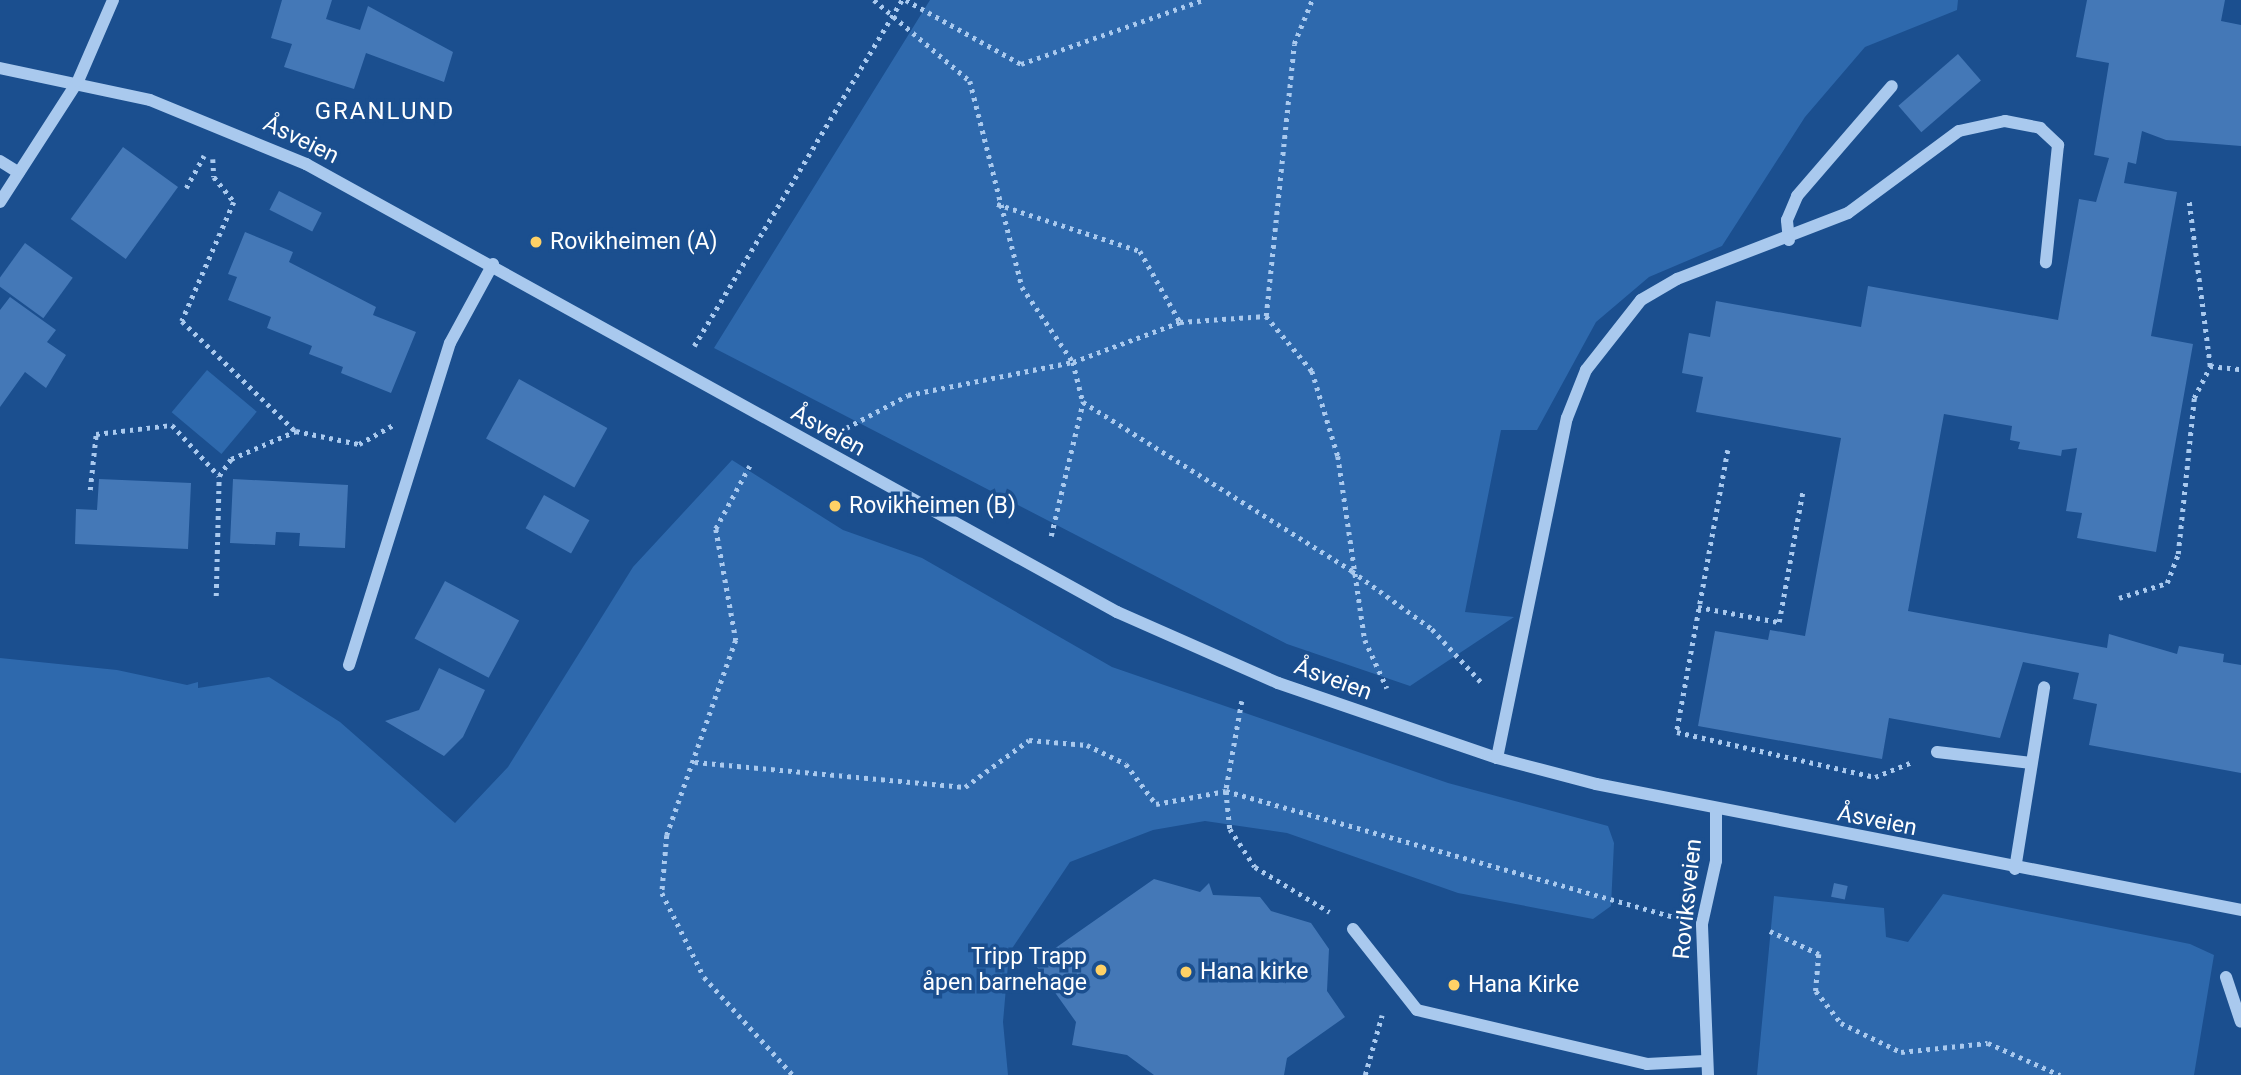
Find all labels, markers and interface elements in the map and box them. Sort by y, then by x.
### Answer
district label: GRANLUND [316,98,454,126]
street label: Åsveien [259,110,343,170]
place label: Rovikheimen (A) [550,228,718,256]
marker: Rovikheimen (A) [528,234,544,250]
street label: Åsveien [786,399,870,463]
place label: Rovikheimen (B) [849,492,1016,520]
marker: Rovikheimen (B) [827,498,843,514]
street label: Åsveien [1290,653,1376,707]
street label: Åsveien [1835,800,1919,842]
street label: Roviksveien [1668,837,1708,961]
place label: Tripp Trapp åpen barnehage [923,943,1087,997]
place label: Hana kirke [1200,958,1309,986]
marker: Tripp Trapp åpen barnehage [1093,962,1109,978]
marker: Hana kirke [1178,964,1194,980]
place label: Hana Kirke [1468,971,1579,999]
marker: Hana Kirke [1446,977,1462,993]

